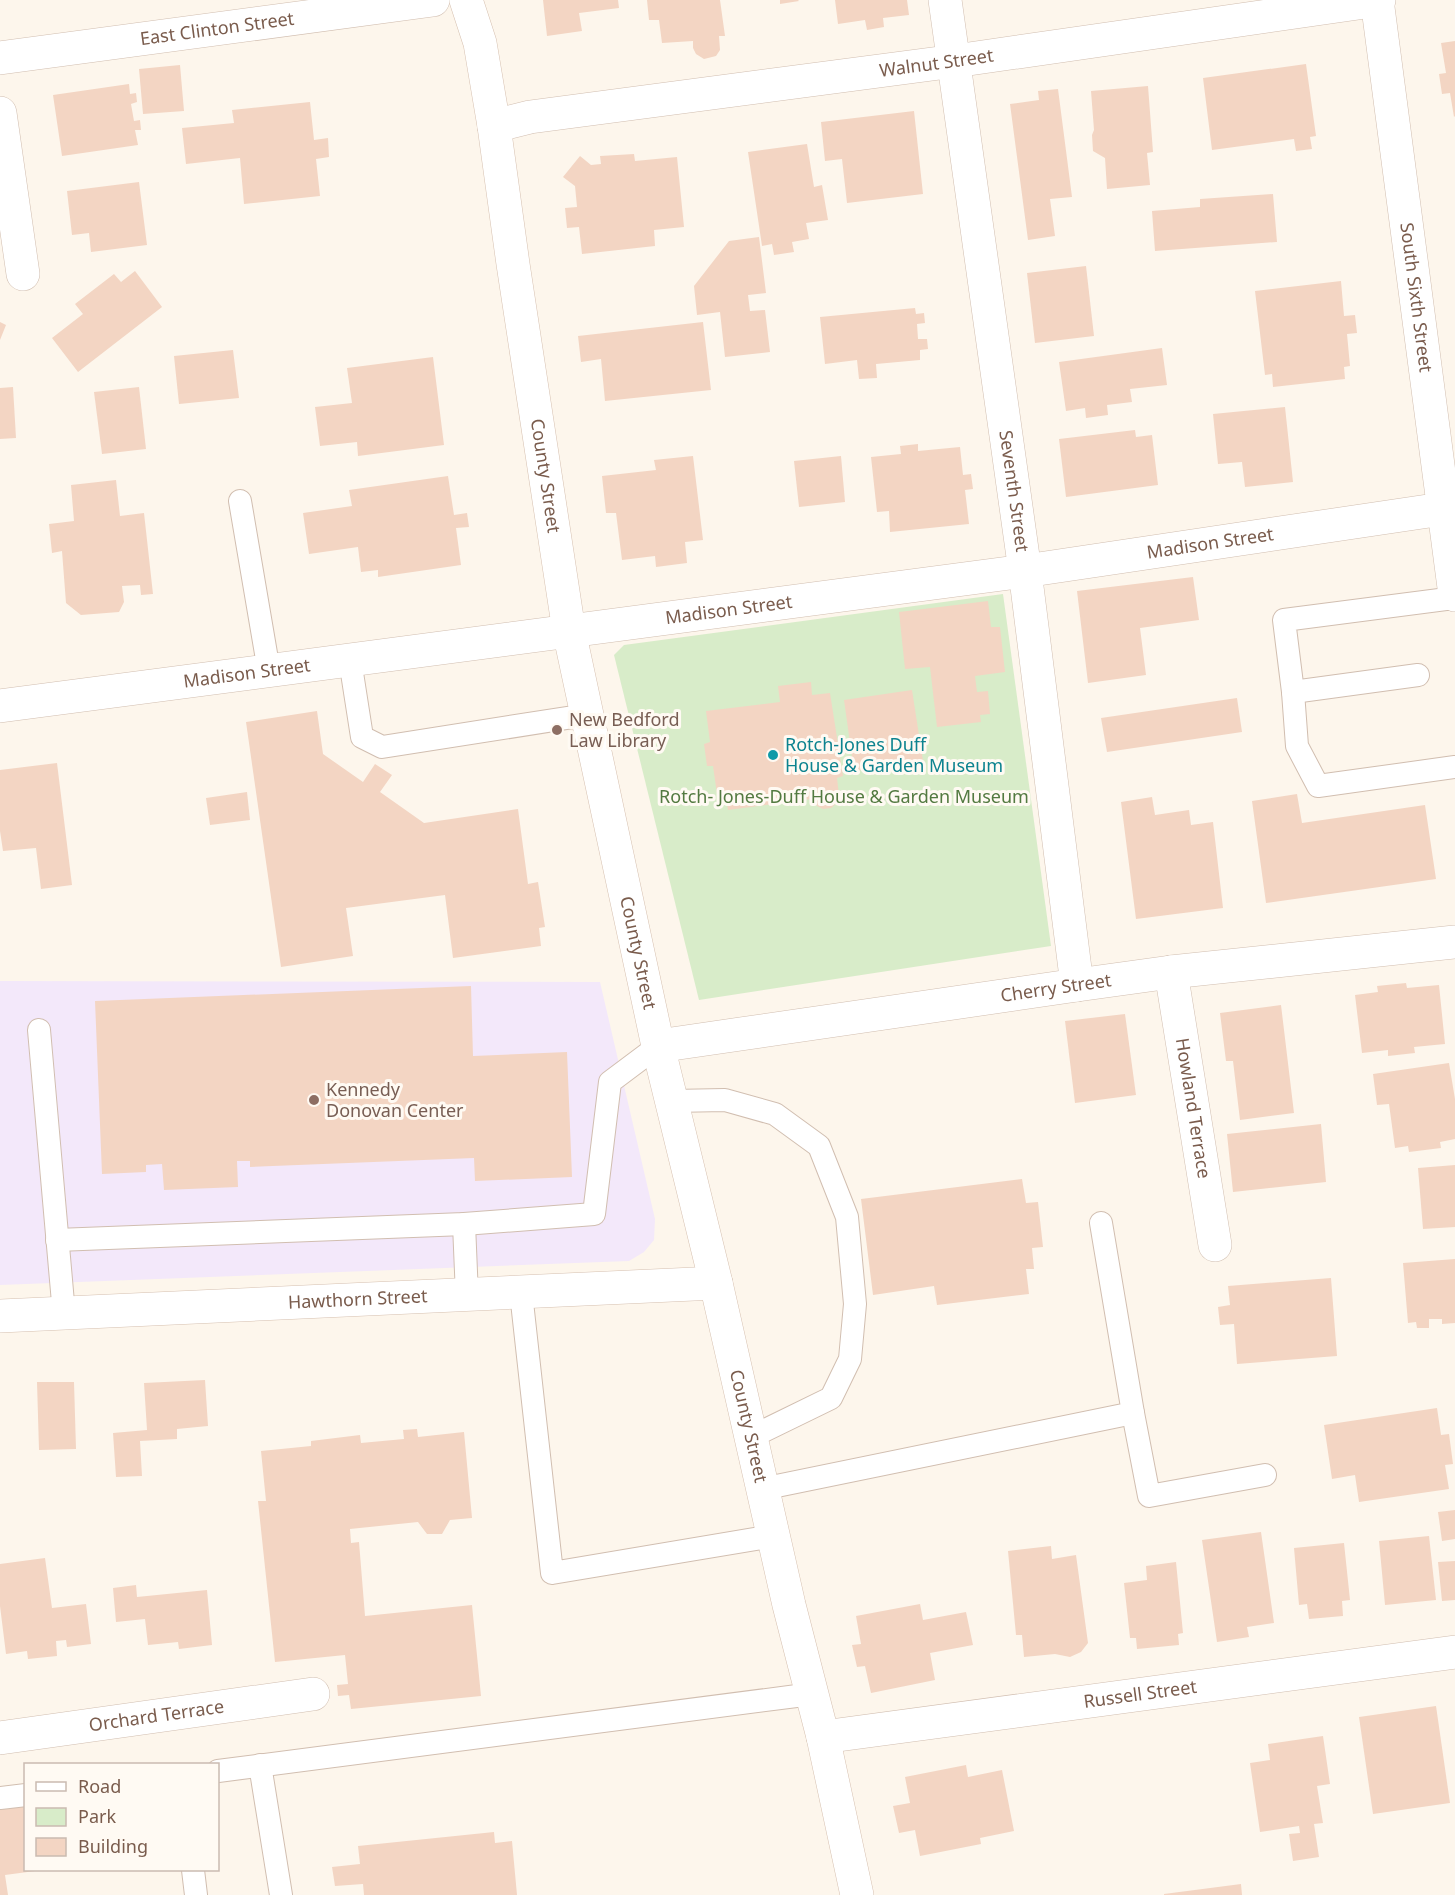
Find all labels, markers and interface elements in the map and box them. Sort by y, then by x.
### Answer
street label: East Clinton Street [138,6,296,50]
street label: Walnut Street [878,43,995,82]
street label: South Sixth Street [1395,221,1439,374]
street label: County Street [526,417,567,535]
street label: Seventh Street [994,429,1035,554]
street label: Madison Street [1145,521,1275,564]
street label: Madison Street [664,589,794,629]
street label: Madison Street [182,652,312,693]
place label: New Bedford Law Library [569,707,679,752]
marker: New Bedford Law Library [550,723,564,737]
place label: Rotch-Jones Duff House & Garden Museum [785,732,1003,777]
marker: Rotch-Jones Duff House & Garden Museum [766,748,780,762]
park label: Rotch- Jones-Duff House & Garden Museum [659,784,1029,808]
street label: County Street [615,894,663,1012]
street label: Cherry Street [999,967,1113,1007]
street label: Howland Terrace [1171,1036,1217,1180]
place label: Kennedy Donovan Center [326,1077,464,1122]
marker: Kennedy Donovan Center [307,1093,321,1107]
street label: Hawthorn Street [287,1283,428,1314]
street label: County Street [725,1367,774,1485]
street label: Russell Street [1082,1674,1199,1713]
street label: Orchard Terrace [87,1694,225,1736]
legend [24,1763,219,1871]
text: Road [78,1774,121,1798]
text: Park [78,1804,116,1828]
text: Building [78,1834,148,1858]

